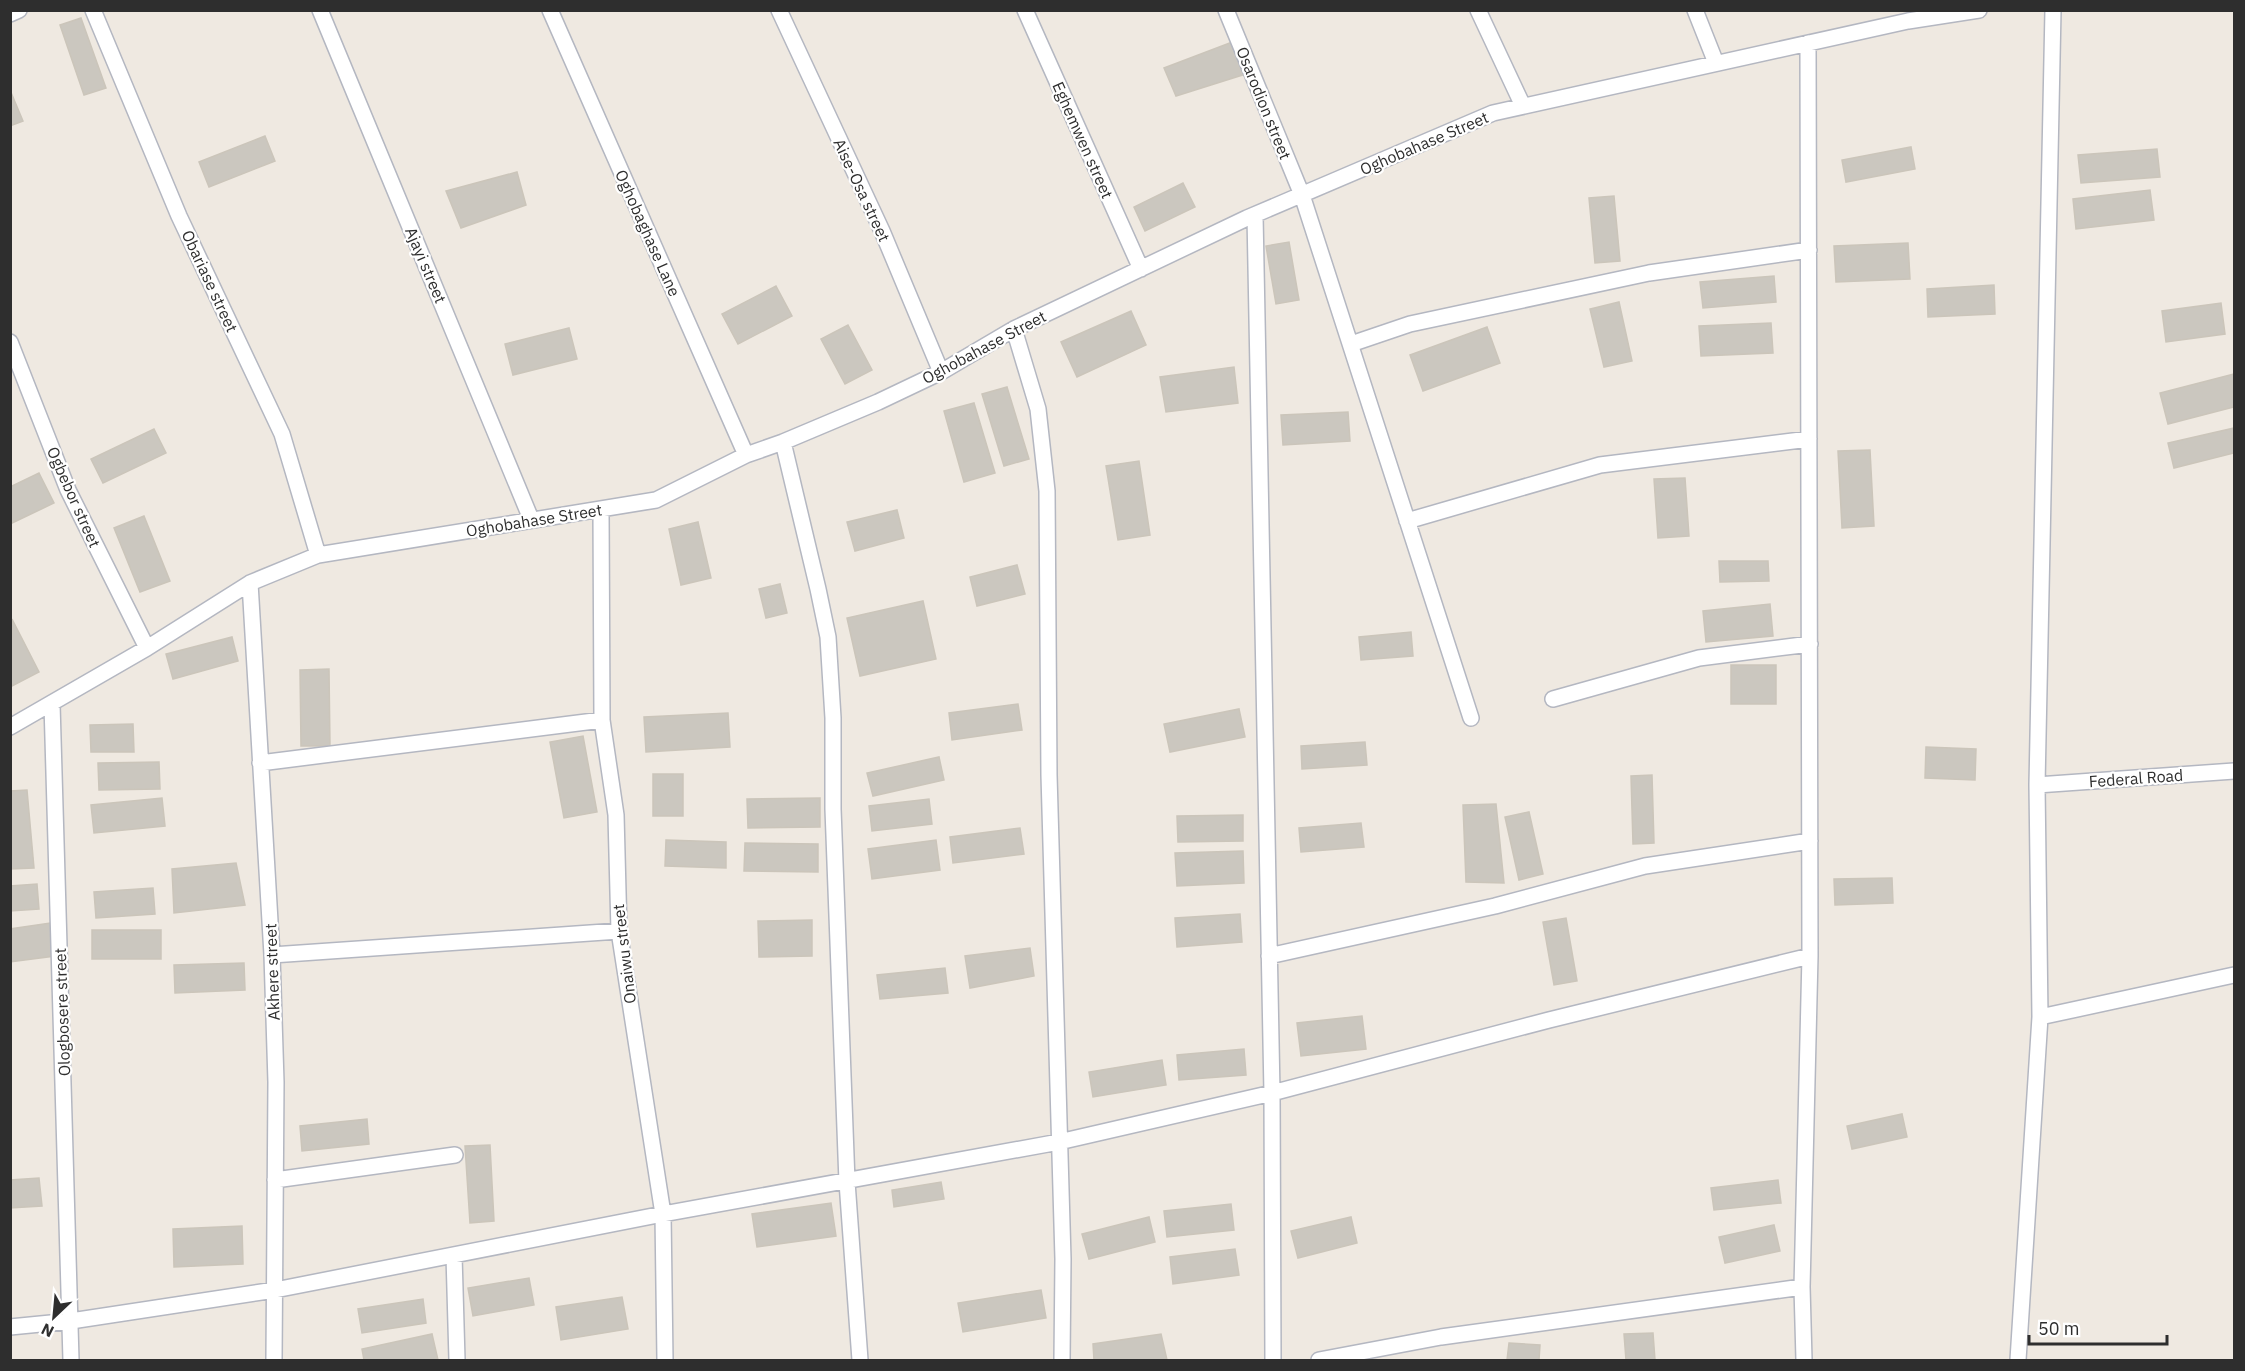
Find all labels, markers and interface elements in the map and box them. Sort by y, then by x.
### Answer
street label: Osarodion street [1232,44,1296,162]
street label: Eghemwen street [1048,79,1118,201]
street label: Oghobahase Street [1357,107,1491,179]
street label: Aise-Osa street [829,135,895,245]
street label: Oghobaghase Lane [611,167,685,300]
street label: Ajayi street [401,224,451,306]
street label: Obariase street [178,227,242,335]
street label: Oghobahase Street [919,306,1049,388]
street label: Ogbebor street [43,444,105,550]
street label: Oghobahase Street [465,499,603,541]
street label: Federal Road [2088,765,2184,791]
street label: Onaiwu street [608,903,640,1005]
street label: Akhere street [260,923,284,1021]
street label: Ologbosere street [50,947,74,1077]
north arrow [24,1287,84,1347]
scale bar [2029,1308,2167,1346]
text: 50 m [2038,1317,2080,1340]
text: N [38,1319,57,1342]

